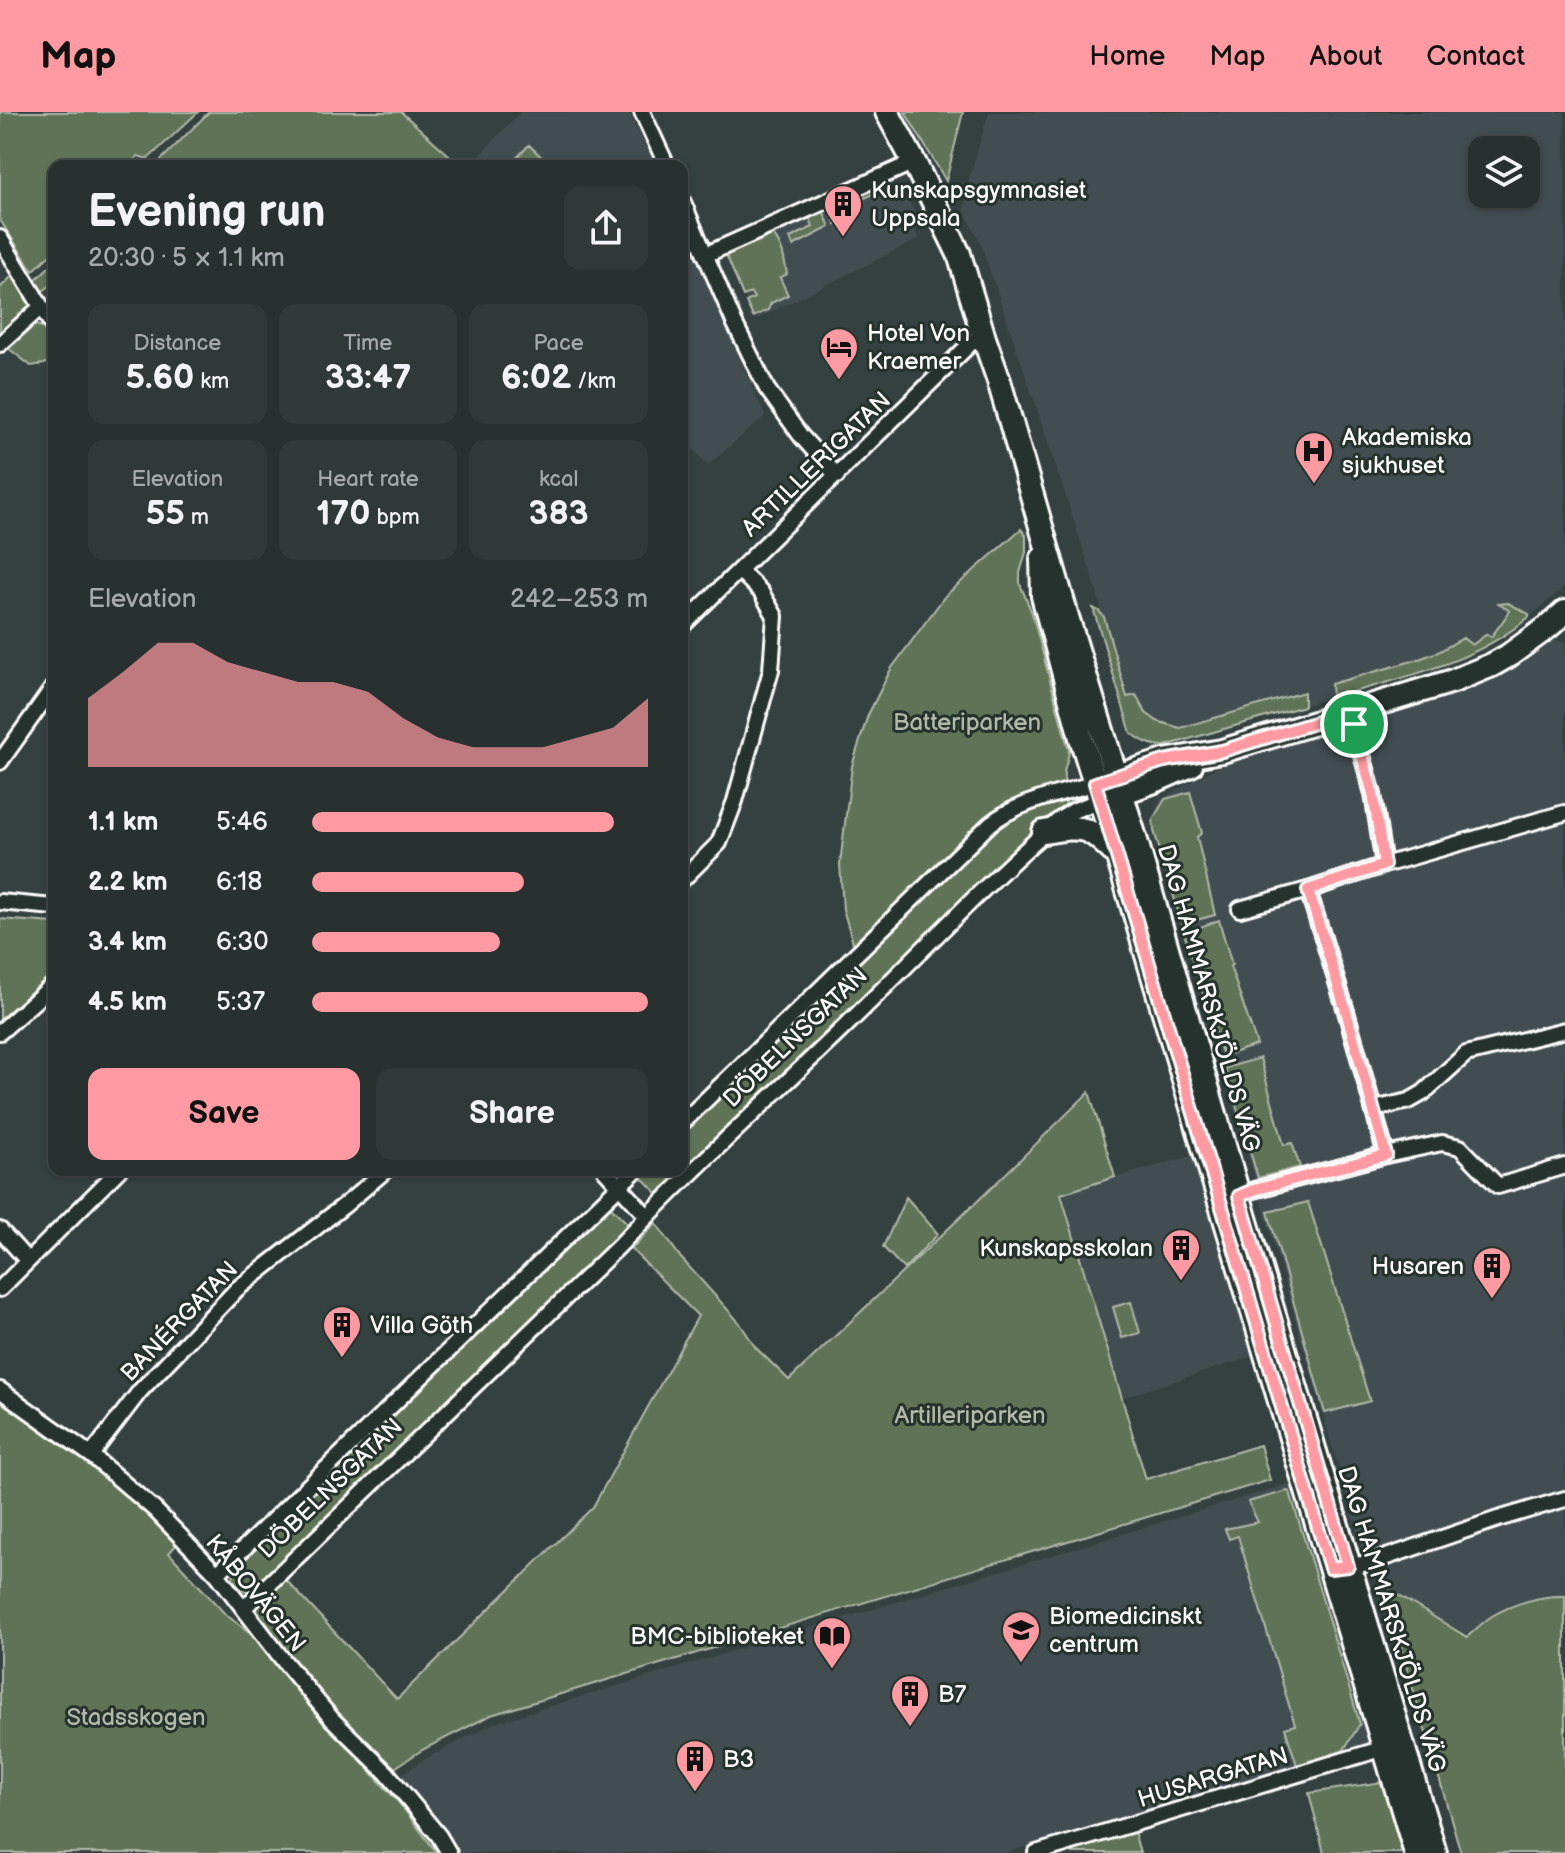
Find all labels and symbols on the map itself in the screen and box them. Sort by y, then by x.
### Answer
place label: Kunskapsgymnasiet Uppsala [871,176,1087,233]
building icon: Kunskapsgymnasiet Uppsala [822,183,864,238]
place label: Hotel Von Kraemer [867,319,970,376]
hotel icon: Hotel Von Kraemer [818,326,860,381]
street label: ARTILLERIGATAN [736,386,897,543]
place label: Akademiska sjukhuset [1342,423,1472,480]
hospital icon: Akademiska sjukhuset [1293,430,1335,485]
pin [1320,690,1388,758]
park label: Batteriparken [893,708,1041,737]
street label: DAG HAMMARSKJÖLDS VÄG [1151,841,1266,1155]
street label: DÖBELNSGATAN [717,961,874,1114]
building icon: Kunskapsskolan [1160,1227,1202,1282]
place label: Kunskapsskolan [979,1234,1153,1263]
building icon: Husaren [1471,1245,1513,1300]
place label: Husaren [1372,1252,1464,1281]
street label: BANÉRGATAN [114,1254,244,1388]
building icon: Villa Göth [321,1304,363,1359]
place label: Villa Göth [370,1311,473,1340]
park label: Artilleriparken [895,1401,1045,1430]
street label: DÖBELNSGATAN [252,1412,409,1565]
street label: DAG HAMMARSKJÖLDS VÄG [1331,1463,1452,1776]
street label: KÅBOVÄGEN [199,1528,313,1658]
place label: Biomedicinskt centrum [1049,1602,1202,1659]
school or university icon: Biomedicinskt centrum [1000,1609,1042,1664]
library icon: BMC-biblioteket [811,1615,853,1670]
place label: BMC-biblioteket [630,1622,805,1651]
building icon: B7 [889,1673,931,1728]
place label: B7 [938,1680,966,1709]
park label: Stadsskogen [67,1703,205,1732]
building icon: B3 [674,1738,716,1793]
street label: HUSARGATAN [1134,1741,1292,1814]
place label: B3 [723,1745,754,1774]

